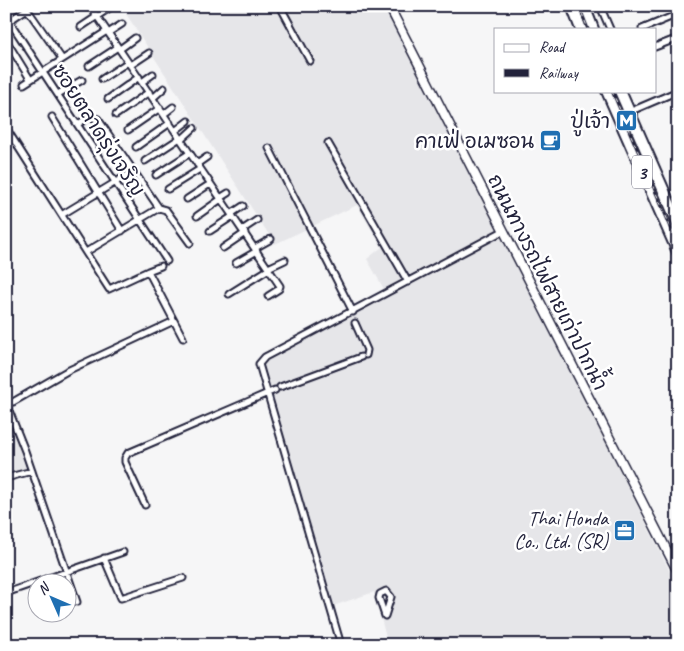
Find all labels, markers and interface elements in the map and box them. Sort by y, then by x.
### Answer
legend [494,28,656,92]
text: Road [539,38,566,57]
street label: ซอยตลาดรุ่งเจริญ [44,59,151,203]
text: Railway [539,64,580,83]
place label: ปู่เจ้า [570,108,610,137]
metro station icon: ปู่เจ้า [614,109,638,133]
place label: คาเฟ่ อเมซอน [415,128,534,154]
cafe icon: คาเฟ่ อเมซอน [538,129,562,153]
road number: 3 [632,156,652,188]
street label: ถนนทางรถไฟสายเก่าปากน้ำ [482,167,619,395]
place label: Thai Honda Co., Ltd. (SR) [514,506,609,554]
office icon: Thai Honda Co., Ltd. (SR) [612,518,636,542]
north arrow [28,574,78,624]
text: N [34,578,54,598]

